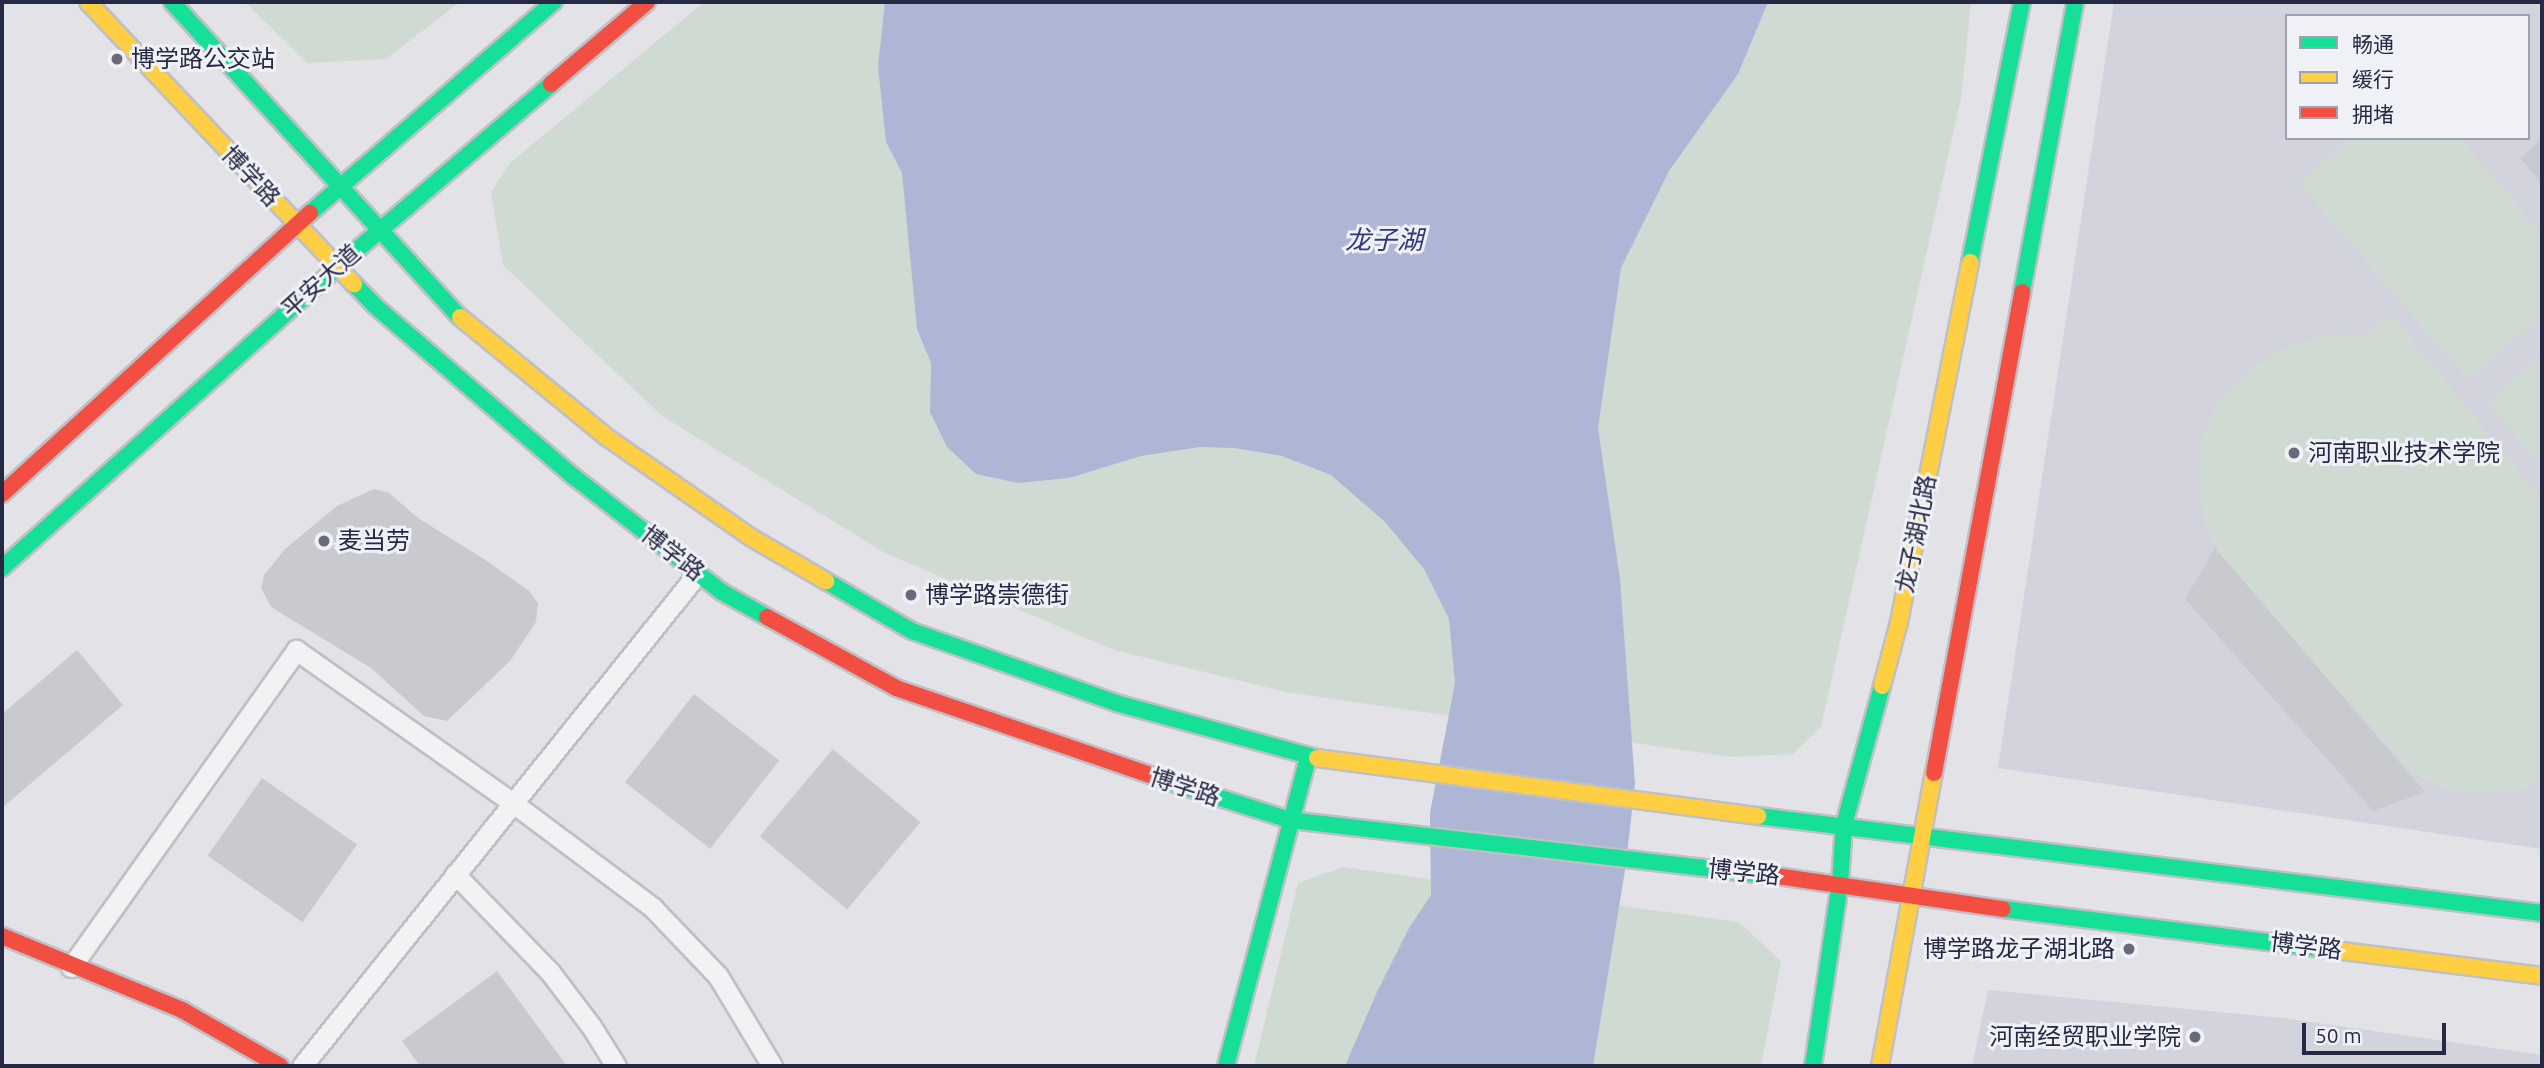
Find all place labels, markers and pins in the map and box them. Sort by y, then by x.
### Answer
place label: 博学路公交站 [131,45,275,73]
marker: 博学路公交站 [109,51,125,67]
place label: 河南职业技术学院 [2308,439,2500,467]
marker: 河南职业技术学院 [2286,445,2302,461]
place label: 麦当劳 [338,527,410,555]
marker: 麦当劳 [316,533,332,549]
place label: 博学路崇德街 [925,581,1069,609]
marker: 博学路崇德街 [903,587,919,603]
place label: 博学路龙子湖北路 [1923,935,2115,963]
marker: 博学路龙子湖北路 [2121,941,2137,957]
place label: 河南经贸职业学院 [1989,1023,2181,1051]
marker: 河南经贸职业学院 [2187,1029,2203,1045]

